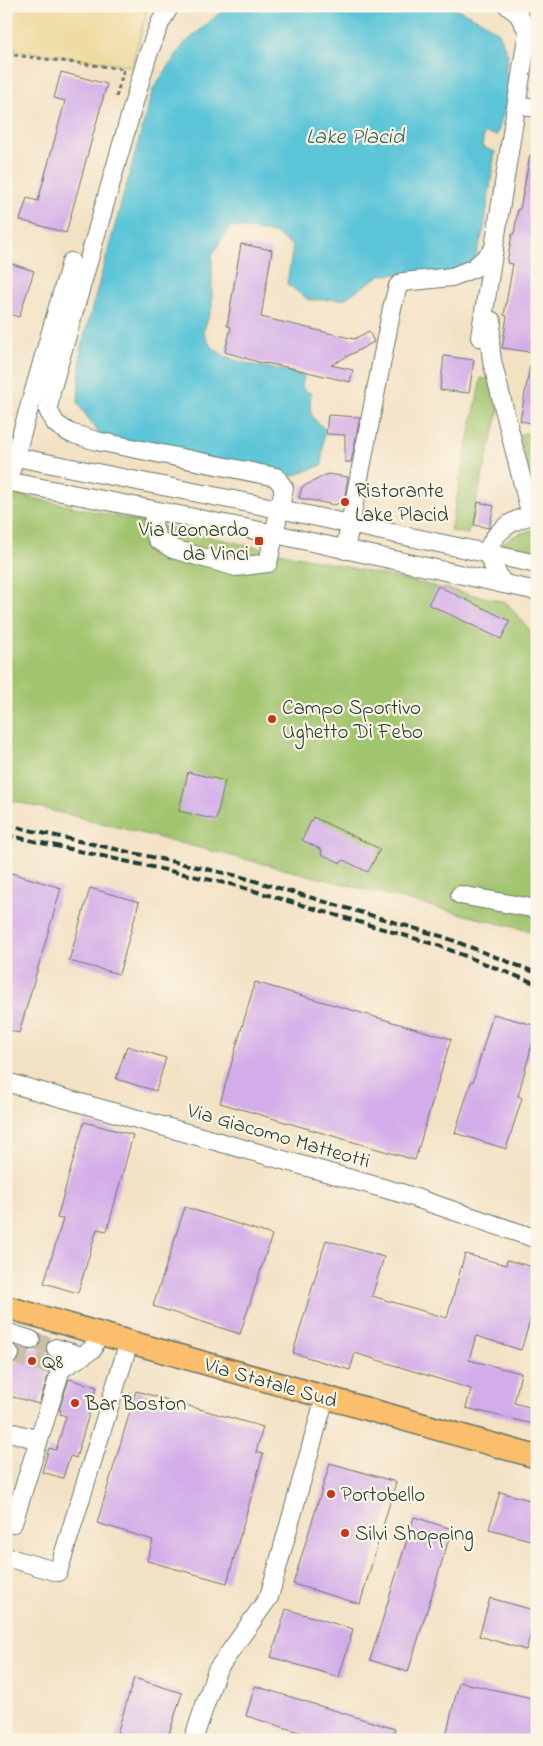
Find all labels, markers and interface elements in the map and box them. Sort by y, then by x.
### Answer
water label: Lake Placid [306,122,406,154]
place label: Ristorante Lake Placid [355,477,449,531]
marker: Ristorante Lake Placid [339,496,351,508]
place label: Via Leonardo da Vinci [138,516,249,570]
marker: Via Leonardo da Vinci [253,535,265,547]
place label: Campo Sportivo Ughetto Di Febo [282,694,423,750]
marker: Campo Sportivo Ughetto Di Febo [266,713,278,725]
street label: Via Giacomo Matteotti [183,1096,373,1177]
place label: Q8 [42,1348,64,1378]
street label: Via Statale Sud [200,1350,341,1417]
marker: Q8 [26,1355,38,1367]
place label: Bar Boston [84,1390,186,1420]
marker: Bar Boston [69,1397,81,1409]
place label: Portobello [341,1481,425,1511]
marker: Portobello [325,1488,337,1500]
place label: Silvi Shopping [355,1520,474,1552]
marker: Silvi Shopping [339,1527,351,1539]

